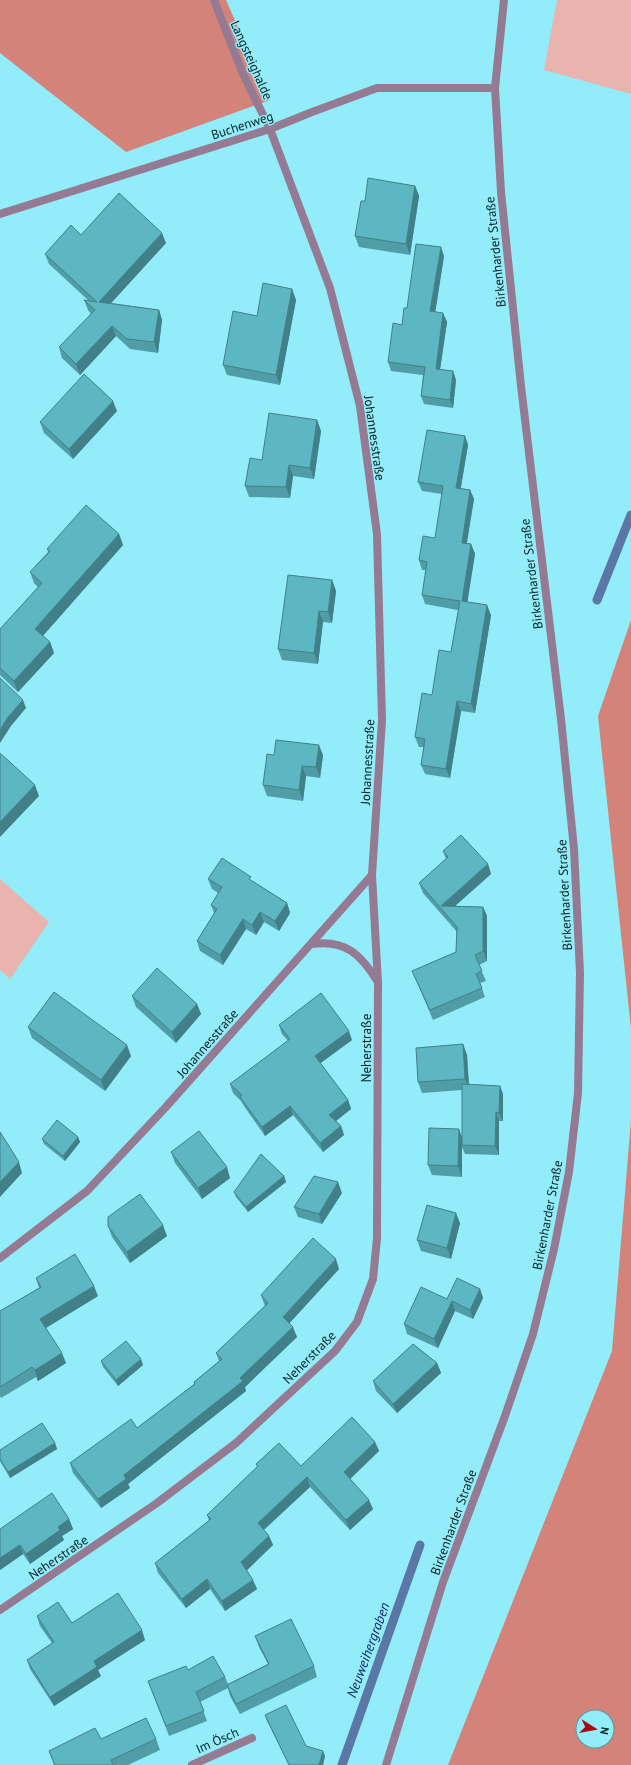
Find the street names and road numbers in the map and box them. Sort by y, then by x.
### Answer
street label: Langsteighalde [227,18,277,102]
street label: Buchenweg [209,107,275,143]
street label: Birkenharder Straße [481,196,510,308]
street label: Johannesstraße [360,393,389,482]
street label: Birkenharder Straße [516,518,547,630]
street label: Johannesstraße [357,719,378,806]
street label: Birkenharder Straße [553,839,576,951]
street label: Johannesstraße [172,1005,242,1082]
street label: Neherstraße [358,1014,375,1082]
street label: Birkenharder Straße [529,1159,566,1271]
street label: Neherstraße [279,1327,340,1388]
street label: Birkenharder Straße [426,1467,480,1577]
street label: Neherstraße [25,1531,91,1584]
street label: Im Ösch [193,1724,241,1757]

